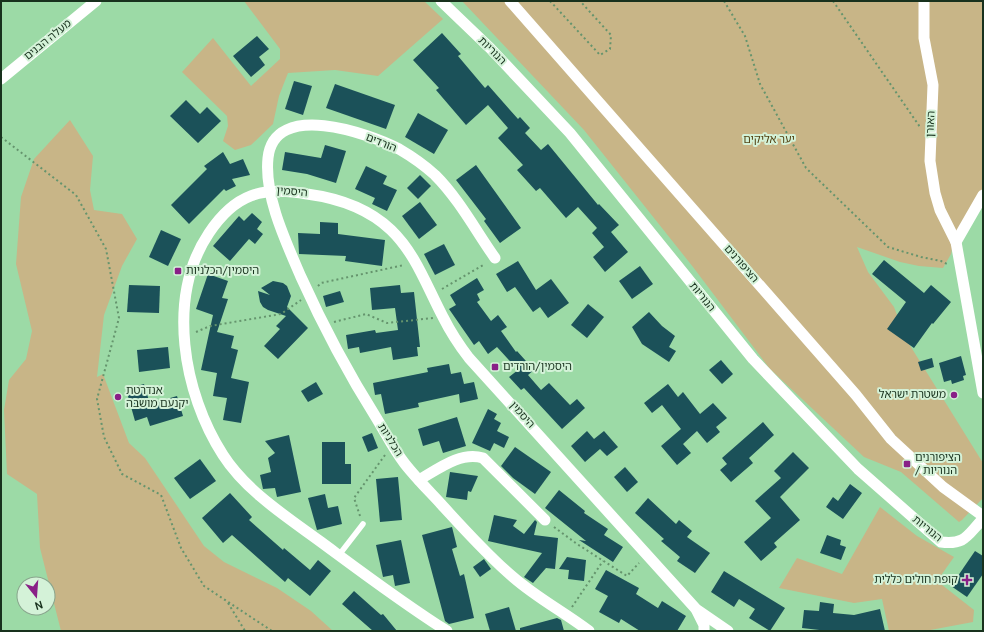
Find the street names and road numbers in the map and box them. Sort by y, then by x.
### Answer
street label: מעלה הבנים [22,17,74,63]
street label: הנוריות [475,34,509,68]
street label: האורן [923,110,939,138]
street label: הורדים [363,130,399,156]
street label: היסמין [276,184,308,200]
street label: הציפורנים [721,242,761,286]
street label: הנוריות [686,279,718,315]
street label: היסמין [506,399,538,431]
street label: הכלניות [374,421,406,459]
street label: הנוריות [909,513,945,545]

